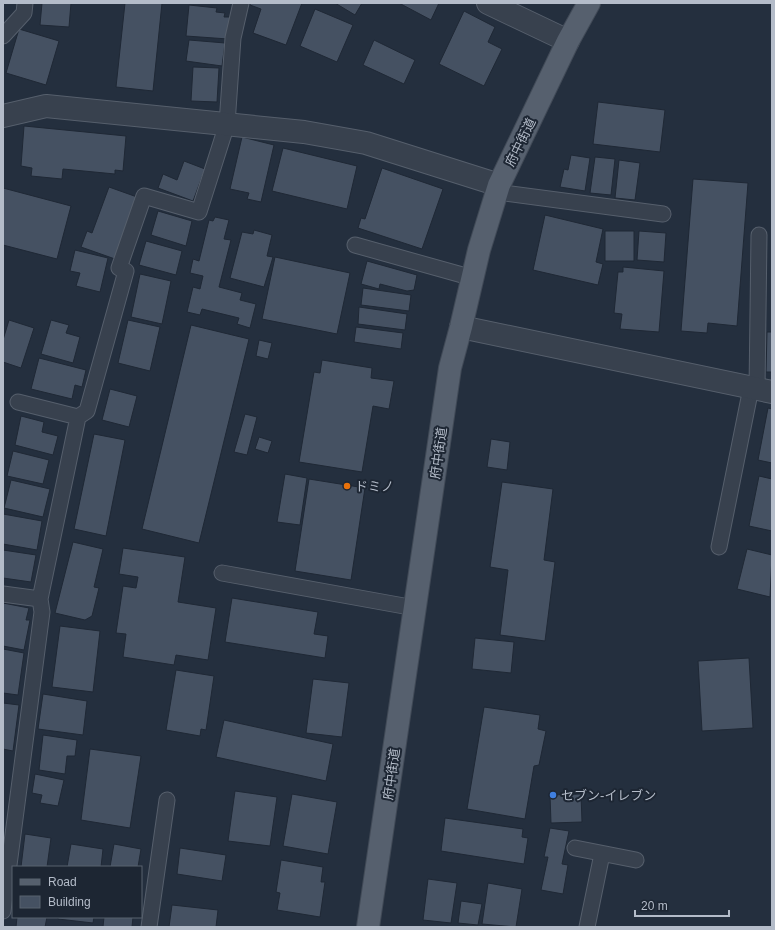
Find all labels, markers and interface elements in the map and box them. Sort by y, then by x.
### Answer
street label: 府中街道 [502,116,539,169]
street label: 府中街道 [427,426,450,480]
place label: ドミノ [355,479,394,494]
marker: ドミノ [342,481,352,491]
street label: 府中街道 [380,747,403,801]
place label: セブン-イレブン [561,788,656,803]
marker: セブン-イレブン [548,790,558,800]
legend [12,866,142,918]
text: Road [48,875,77,889]
scale bar [635,892,729,918]
text: Building [48,895,91,909]
text: 20 m [641,899,668,913]

